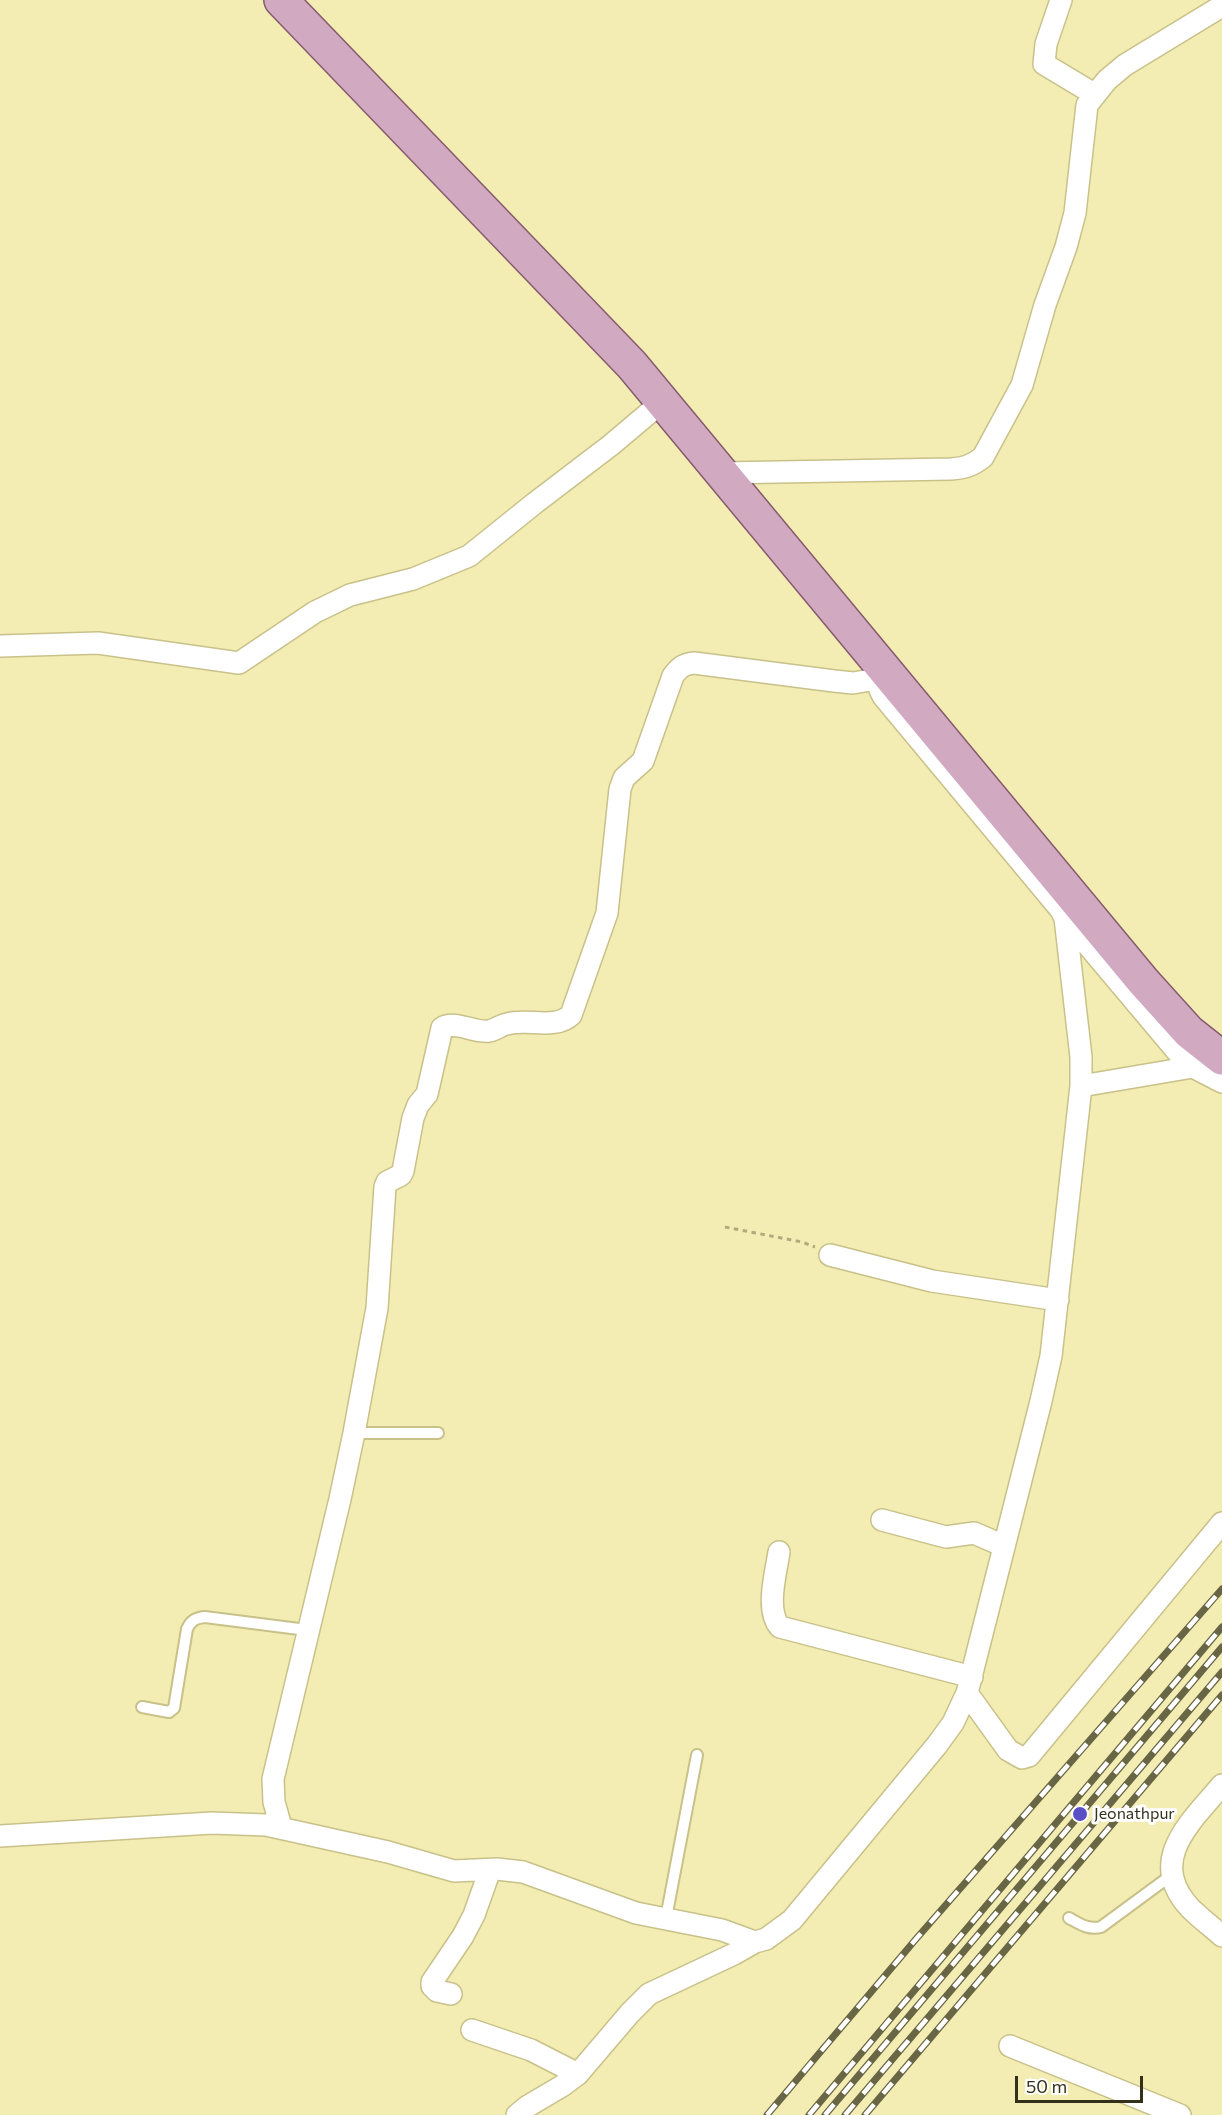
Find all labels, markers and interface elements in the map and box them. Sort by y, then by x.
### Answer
place label: Jeonathpur [1094,1804,1175,1824]
marker: Jeonathpur [1071,1805,1089,1823]
scale bar [1018,2064,1146,2102]
text: 50 m [1026,2075,1067,2097]

